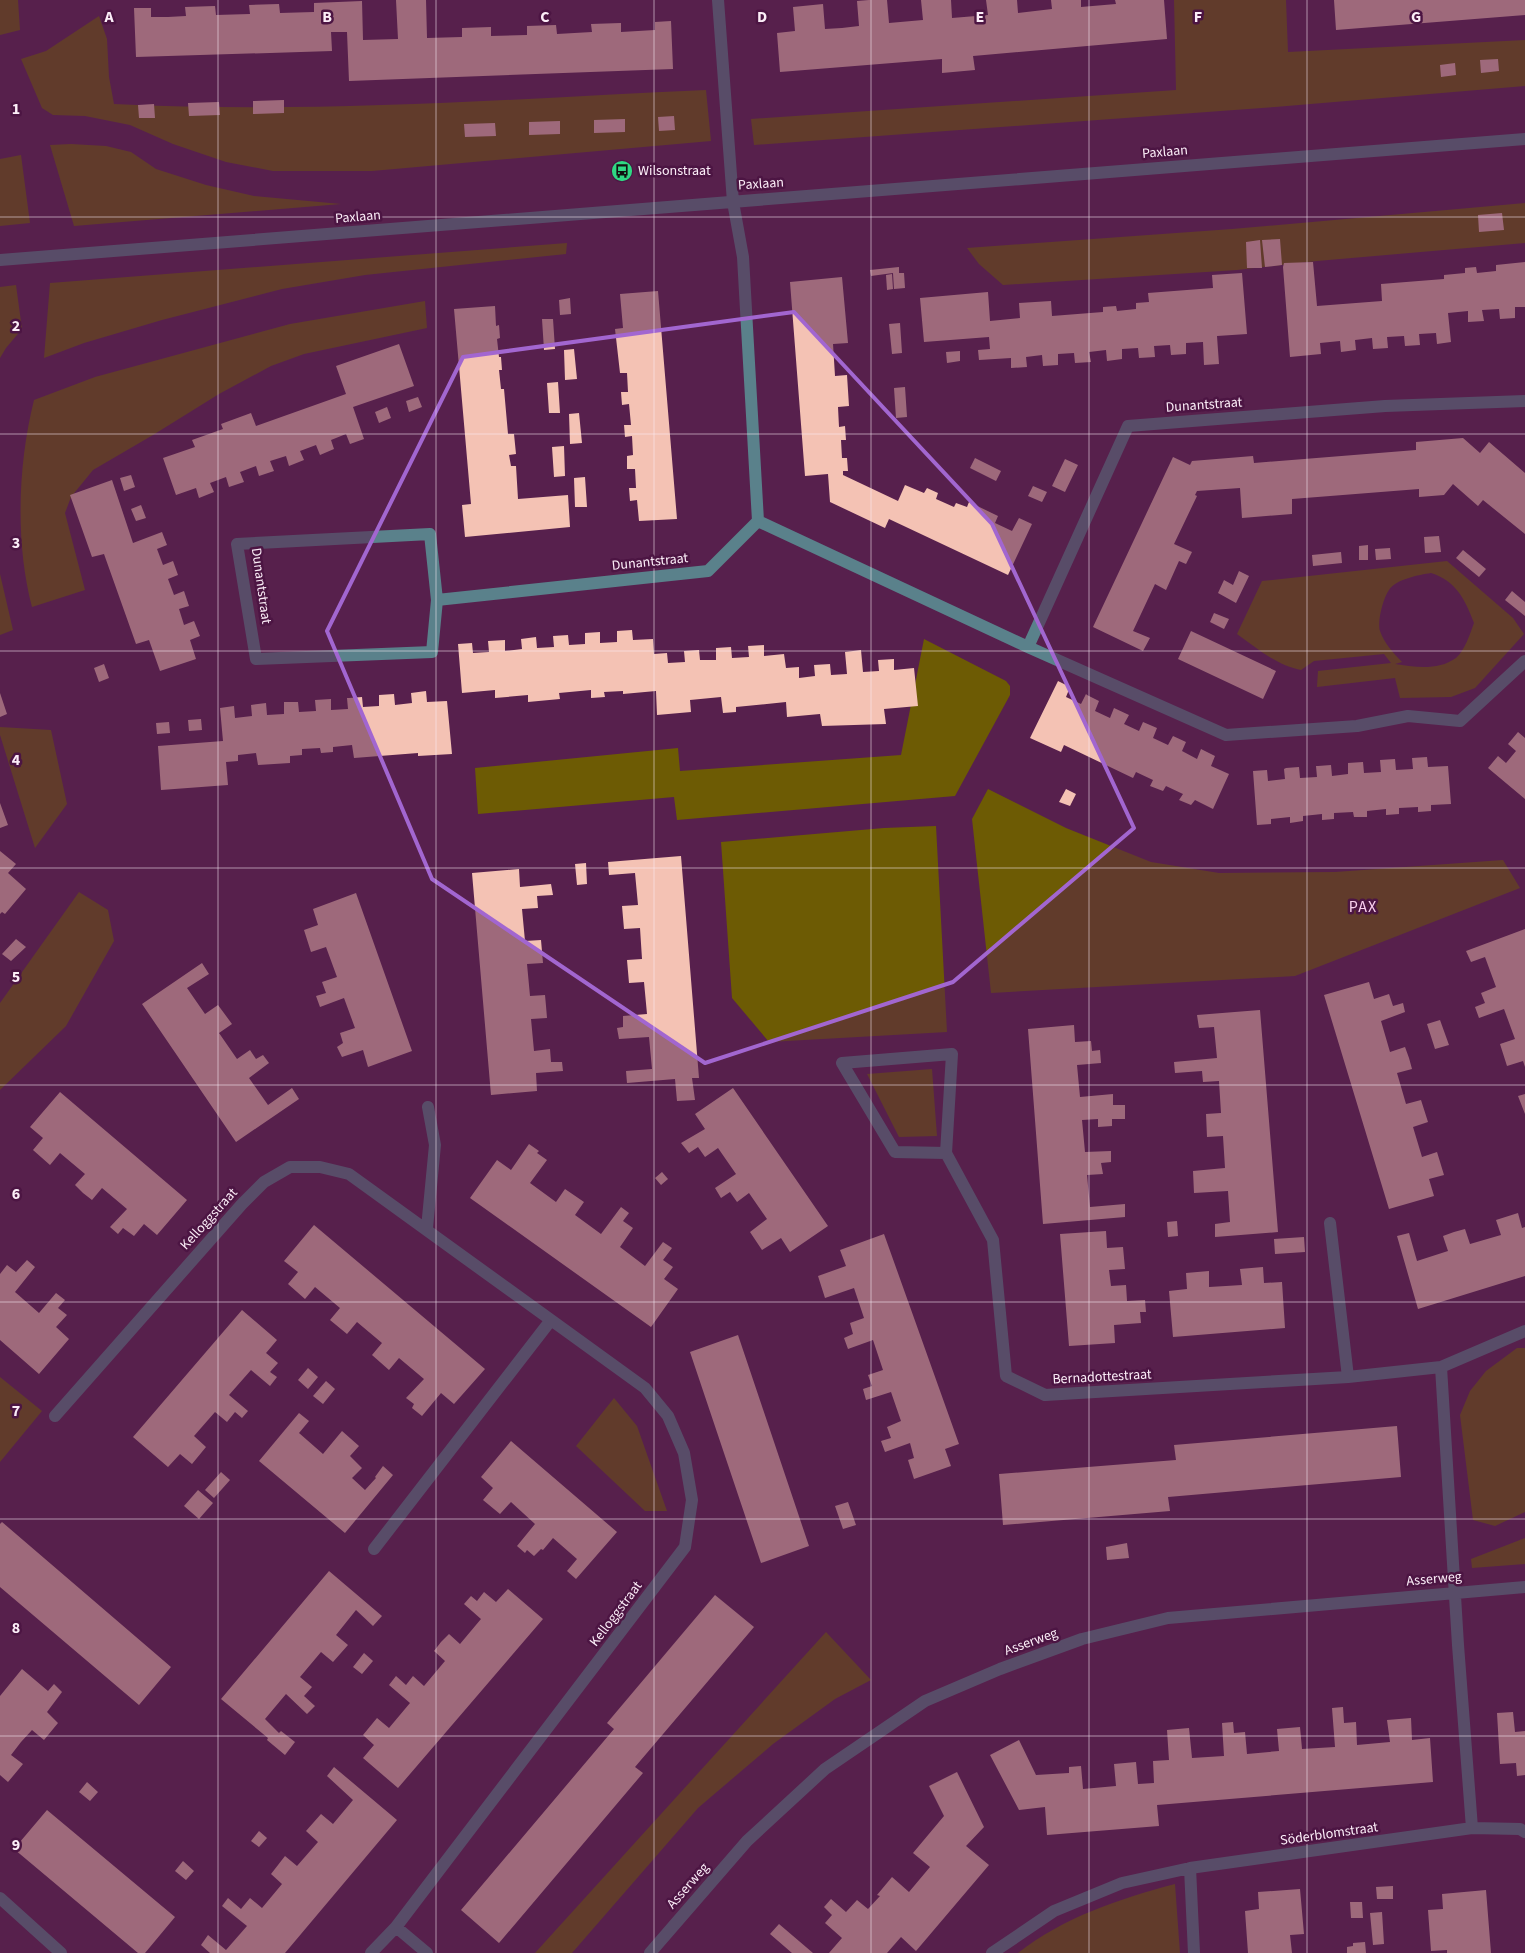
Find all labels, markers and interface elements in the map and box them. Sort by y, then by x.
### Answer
text: A [103,6,114,28]
text: B [322,6,332,28]
text: C [540,6,550,28]
text: D [757,6,767,28]
text: E [976,6,984,28]
text: F [1194,6,1202,28]
text: G [1411,6,1421,28]
text: 1 [12,98,20,120]
street label: Paxlaan [1141,140,1189,164]
bus stop icon: Wilsonstraat [610,159,634,183]
place label: Wilsonstraat [638,161,711,181]
street label: Paxlaan [737,172,785,196]
street label: Paxlaan [334,205,382,229]
text: 2 [12,315,20,337]
street label: Dunantstraat [1165,392,1243,418]
text: 3 [12,532,20,554]
street label: Dunantstraat [246,547,276,626]
street label: Dunantstraat [611,548,689,576]
text: 4 [12,749,21,771]
district label: PAX [1349,896,1377,918]
text: 5 [12,966,20,988]
text: 6 [12,1183,20,1205]
street label: Kelloggstraat [176,1183,242,1254]
street label: Bernadottestraat [1052,1364,1152,1390]
text: 7 [12,1400,20,1422]
street label: Asserweg [1405,1567,1463,1591]
street label: Kelloggstraat [585,1577,647,1651]
text: 8 [12,1617,20,1639]
street label: Asserweg [1001,1623,1061,1661]
street label: Söderblomstraat [1279,1817,1379,1851]
text: 9 [12,1834,20,1856]
street label: Asserweg [662,1858,714,1914]

